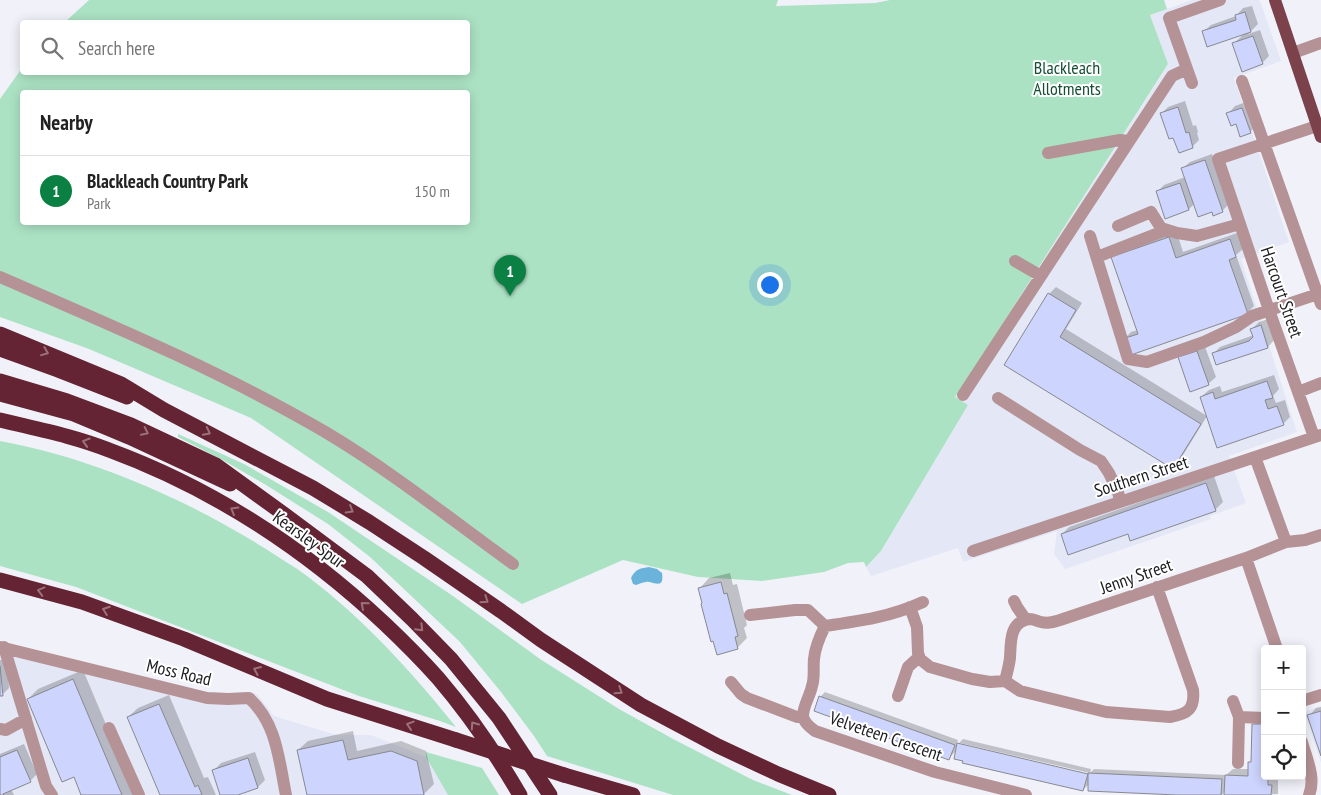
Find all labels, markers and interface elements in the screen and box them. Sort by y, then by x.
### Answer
search box [20,20,470,75]
icon: search [38,34,66,62]
text: Search here [78,36,155,60]
park label: Blackleach Allotments [1033,56,1101,100]
text: Nearby [40,109,93,136]
text: Blackleach Country Park [87,169,248,193]
text: 1 [52,181,60,201]
text: 150 m [415,181,450,201]
text: Park [87,193,111,213]
street label: Harcourt Street [1256,243,1308,341]
pin: 1 [494,255,526,296]
your location [757,272,783,298]
one-way arrow [40,345,49,356]
one-way arrow [140,425,149,436]
one-way arrow [202,426,211,436]
one-way arrow [83,438,91,448]
street label: Southern Street [1091,450,1191,502]
one-way arrow [344,504,353,513]
street label: Kearsley Spur [268,505,350,573]
one-way arrow [230,506,239,516]
street label: Jenny Street [1096,553,1175,599]
one-way arrow [37,586,45,596]
one-way arrow [479,594,489,603]
one-way arrow [361,602,370,611]
one-way arrow [102,606,111,616]
one-way arrow [414,622,423,631]
map controls [1261,645,1306,780]
button: + [1261,645,1306,690]
street label: Moss Road [144,653,214,691]
one-way arrow [253,665,262,676]
one-way arrow [614,685,623,695]
button: − [1261,690,1306,735]
street label: Velveteen Crescent [826,706,945,766]
one-way arrow [406,721,414,731]
one-way arrow [471,721,480,731]
button: locate [1261,735,1306,780]

